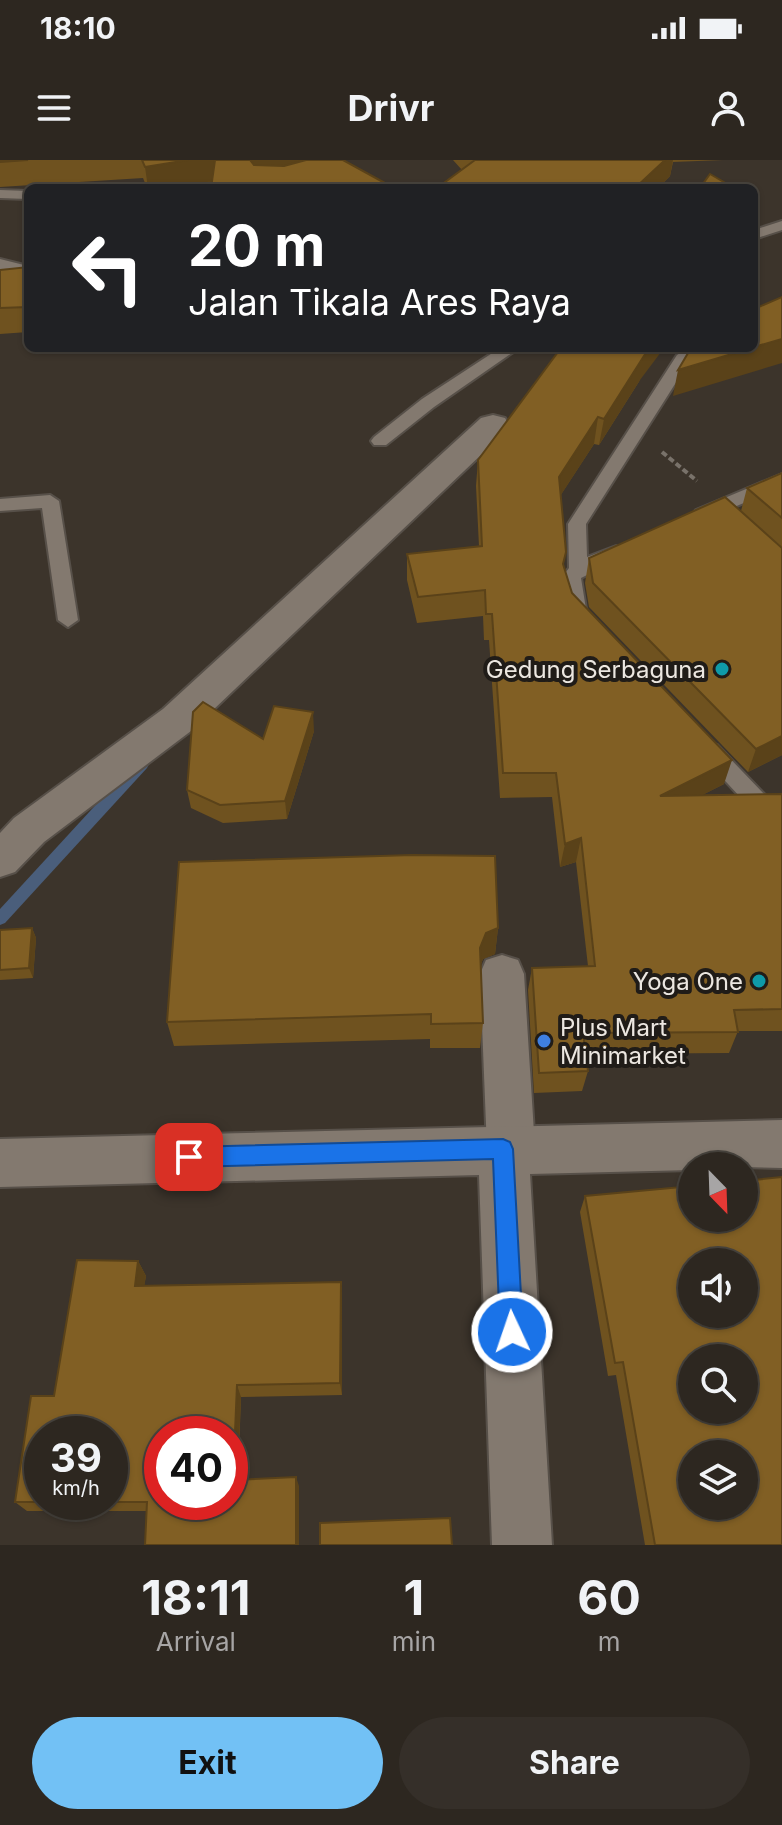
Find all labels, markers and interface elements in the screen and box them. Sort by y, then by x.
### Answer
text: 18:10 [40,10,116,46]
icon: menu [32,86,76,130]
text: Drivr [348,86,434,130]
icon: person [706,86,750,130]
text: 20 m [188,212,325,280]
icon: left [56,216,160,320]
text: Jalan Tikala Ares Raya [188,280,571,324]
place label: Gedung Serbaguna [486,655,706,684]
marker: Gedung Serbaguna [713,660,731,678]
place label: Yoga One [633,967,743,996]
marker: Yoga One [750,972,768,990]
place label: Plus Mart Minimarket [560,1013,686,1070]
marker: Plus Mart Minimarket [535,1032,553,1050]
pin [155,1123,223,1191]
icon: arrive [167,1135,211,1179]
north arrow [678,1152,758,1232]
map controls [678,1152,758,1520]
button: sound [678,1248,758,1328]
position arrow [470,1290,554,1374]
button: search [678,1344,758,1424]
speed limit sign: 40 [144,1416,248,1520]
text: 39 [50,1433,102,1482]
button: layers [678,1440,758,1520]
text: km/h [52,1476,100,1500]
text: 18:11 [141,1568,251,1627]
text: 1 [404,1568,424,1627]
text: 60 [577,1568,641,1627]
text: Arrival [156,1626,236,1657]
text: min [392,1626,436,1657]
text: m [598,1626,620,1657]
button: Exit [32,1717,383,1809]
button: Share [399,1717,750,1809]

